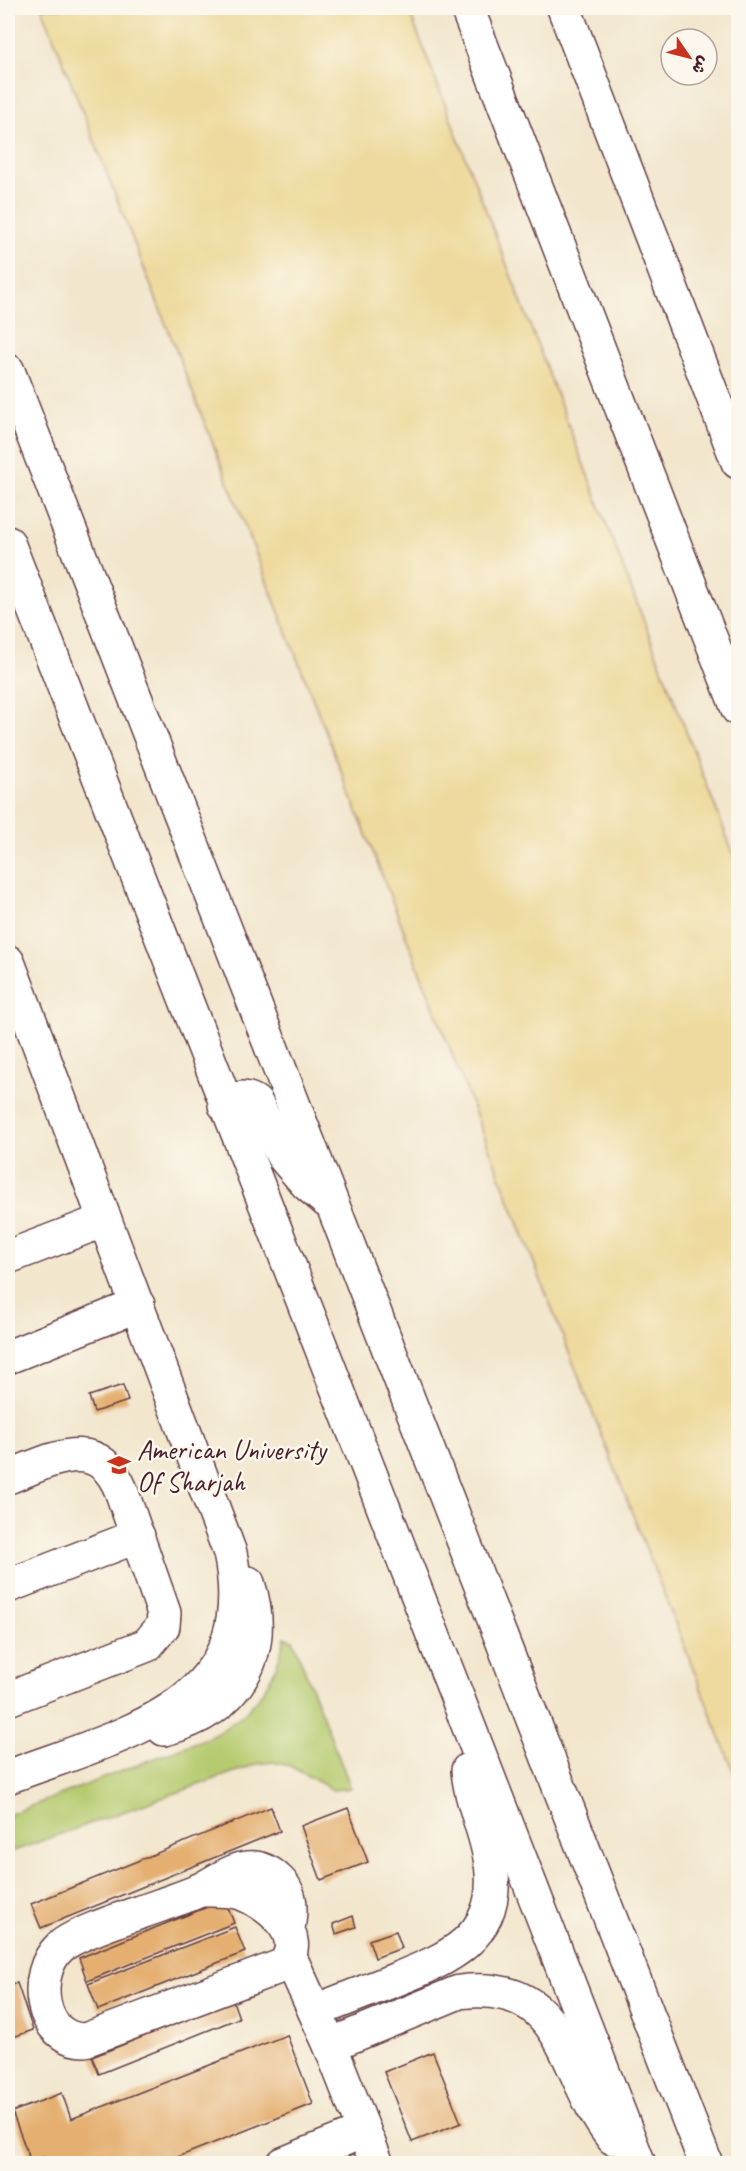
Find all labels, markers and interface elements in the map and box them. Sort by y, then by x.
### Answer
north arrow [659,27,719,87]
text: ش [687,52,714,78]
place label: American University Of Sharjah [137,1432,328,1499]
school or university icon: American University Of Sharjah [106,1452,132,1478]

